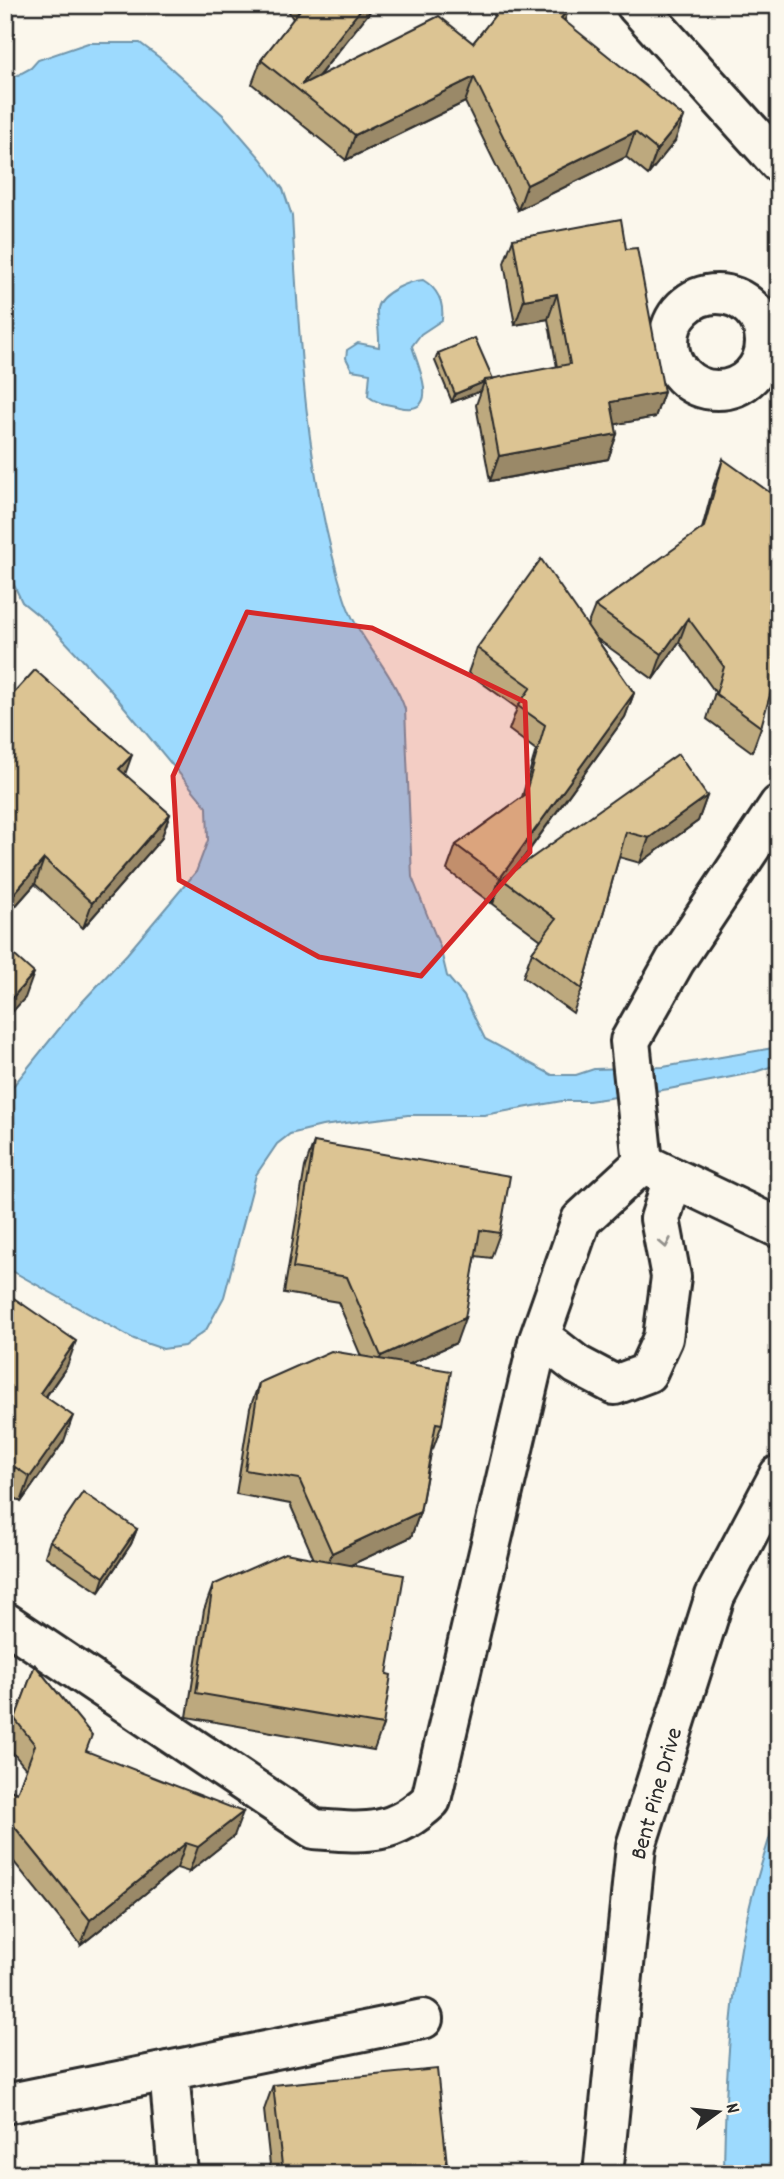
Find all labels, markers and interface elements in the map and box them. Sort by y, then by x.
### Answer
one-way arrow [656,1237,671,1249]
street label: Bent Pine Drive [623,1724,693,1864]
north arrow [682,2078,752,2148]
text: N [717,2100,745,2117]

